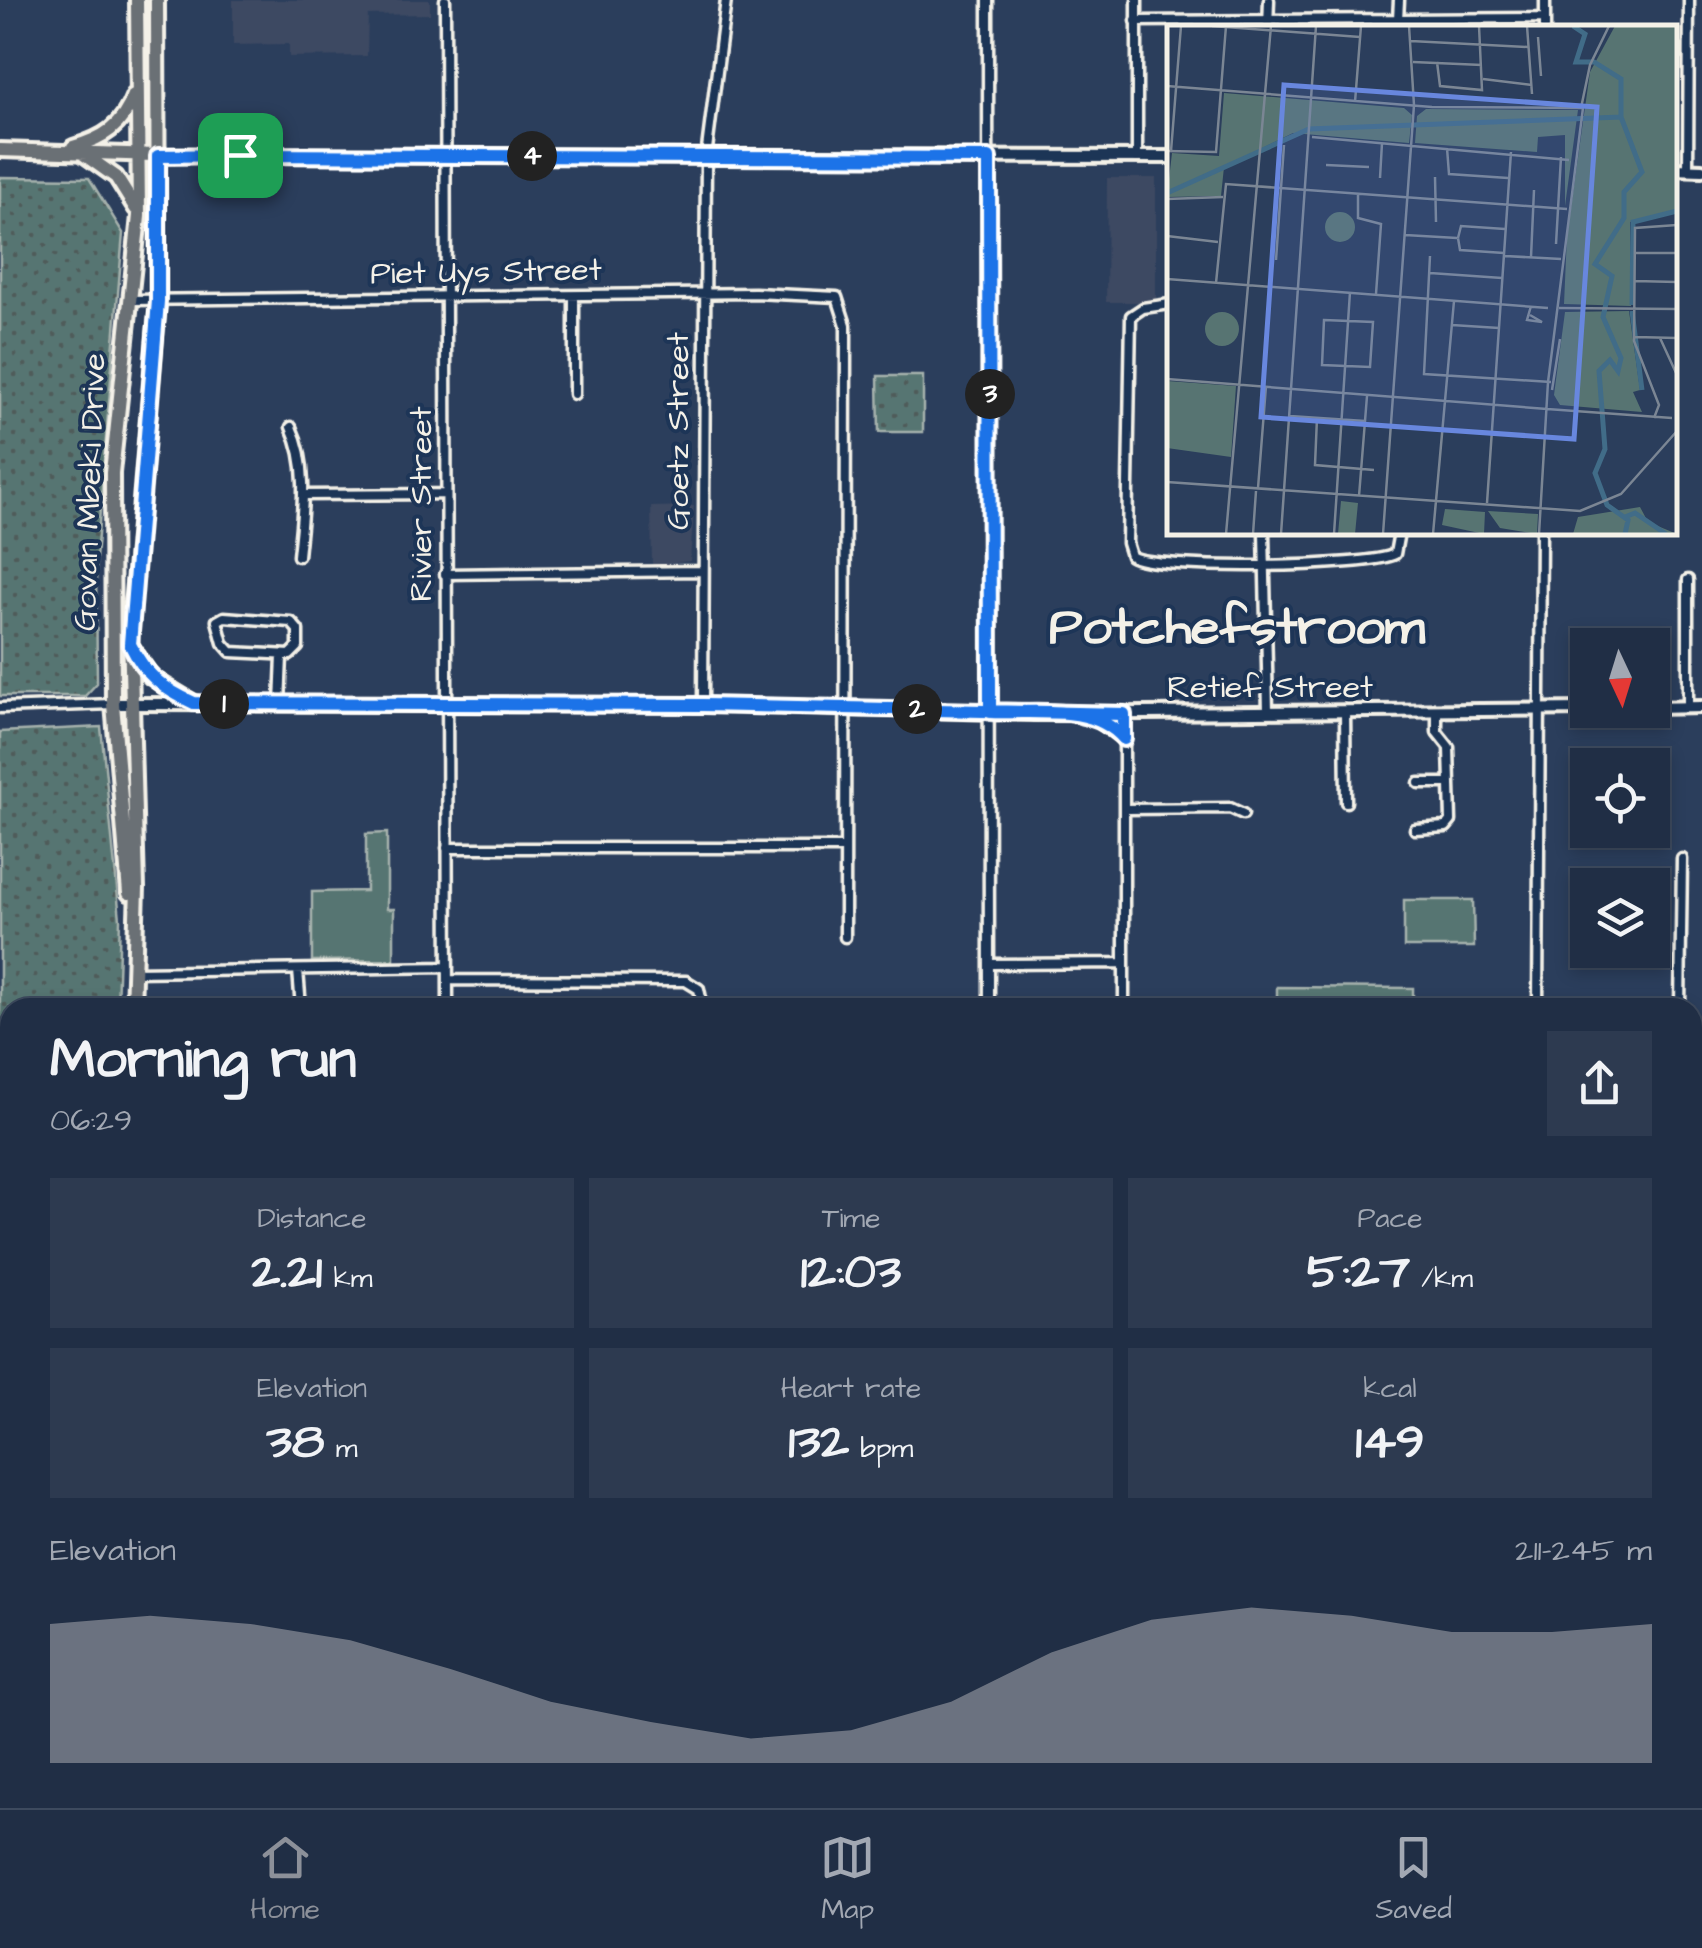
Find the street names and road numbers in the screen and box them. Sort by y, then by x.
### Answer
street label: Piet Uys Street [370,247,602,297]
street label: Goetz Street [656,332,701,530]
street label: Govan Mbeki Drive [63,352,117,632]
street label: Rivier Street [399,406,444,602]
street label: Retief Street [1167,665,1373,710]

